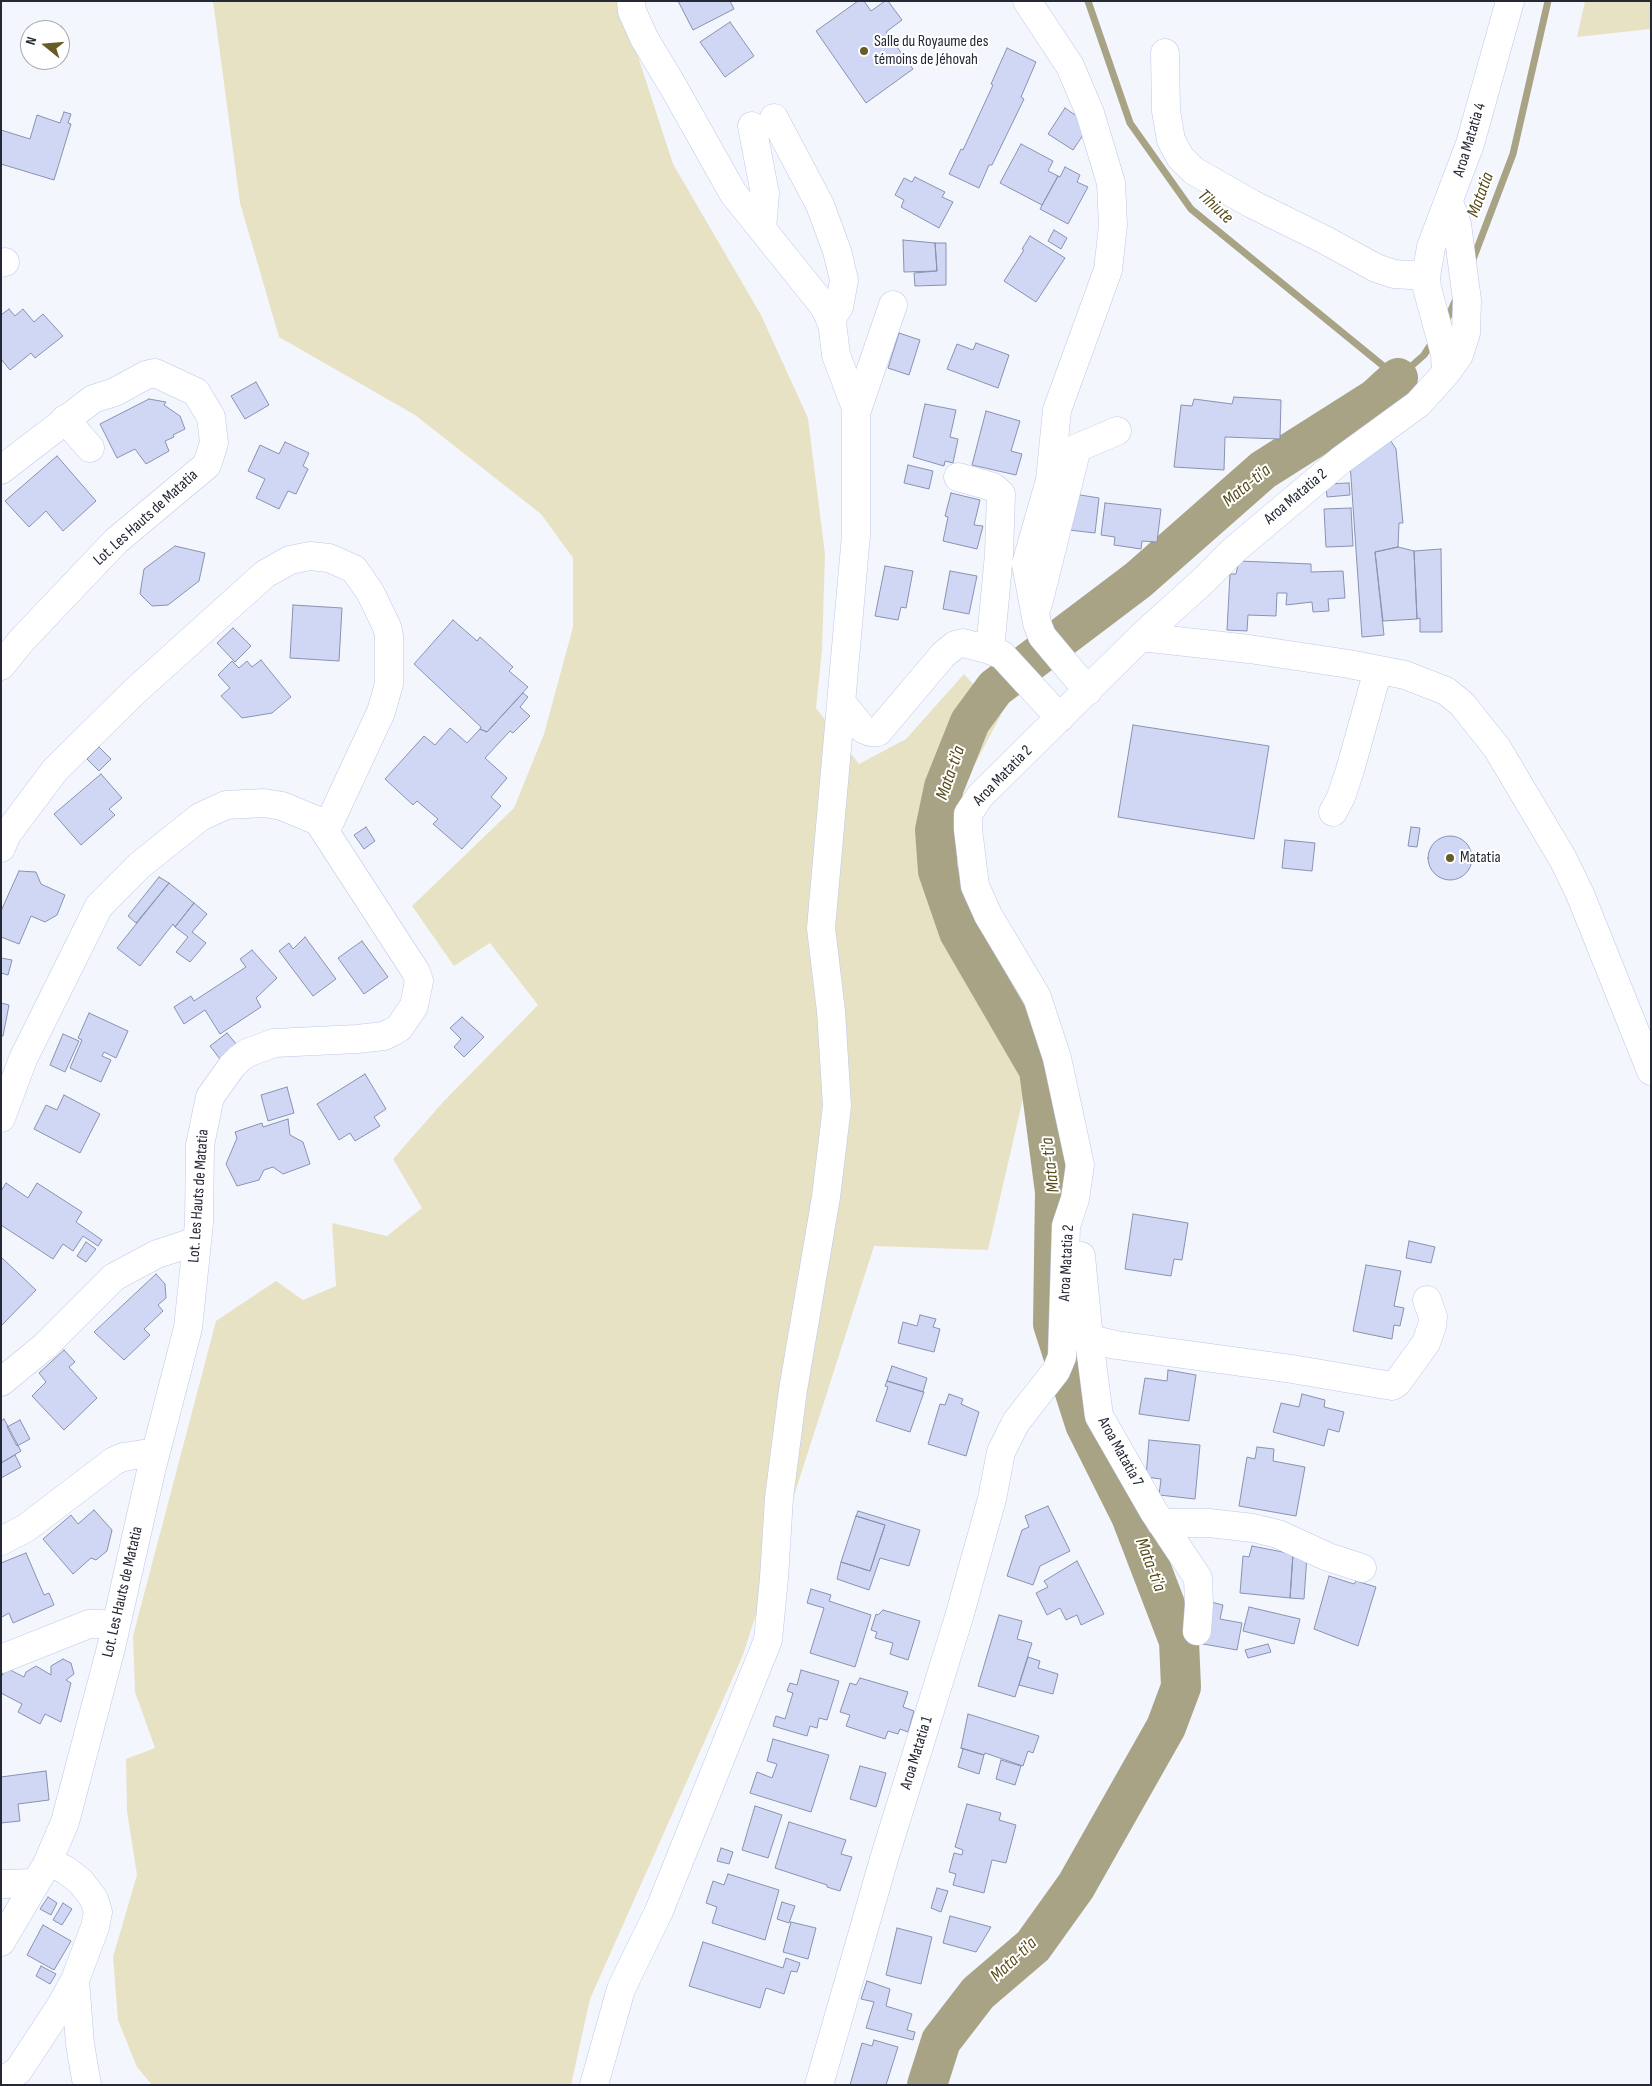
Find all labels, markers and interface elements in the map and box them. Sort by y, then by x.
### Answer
north arrow [20,20,70,70]
place label: Salle du Royaume des témoins de Jéhovah [874,32,988,70]
text: N [22,35,40,47]
marker: Salle du Royaume des témoins de Jéhovah [858,45,870,57]
street label: Aroa Matatia 4 [1450,101,1490,179]
water label: Matatia [1463,170,1499,220]
water label: Tihiute [1193,185,1237,229]
water label: Mata-ti'a [1219,460,1275,512]
street label: Aroa Matatia 2 [1260,465,1332,529]
street label: Lot. Les Hauts de Matatia [90,466,202,570]
street label: Aroa Matatia 2 [969,742,1037,810]
water label: Mata-ti'a [932,743,970,803]
place label: Matatia [1460,848,1501,868]
marker: Matatia [1444,852,1456,864]
street label: Lot. Les Hauts de Matatia [185,1129,213,1263]
water label: Mata-ti'a [1037,1136,1065,1194]
street label: Aroa Matatia 2 [1055,1224,1079,1302]
street label: Aroa Matatia 7 [1093,1414,1147,1490]
street label: Lot. Les Hauts de Matatia [99,1525,147,1659]
water label: Mata-ti'a [1130,1535,1170,1595]
street label: Aroa Matatia 1 [897,1714,937,1792]
water label: Mata-ti'a [986,1933,1042,1987]

